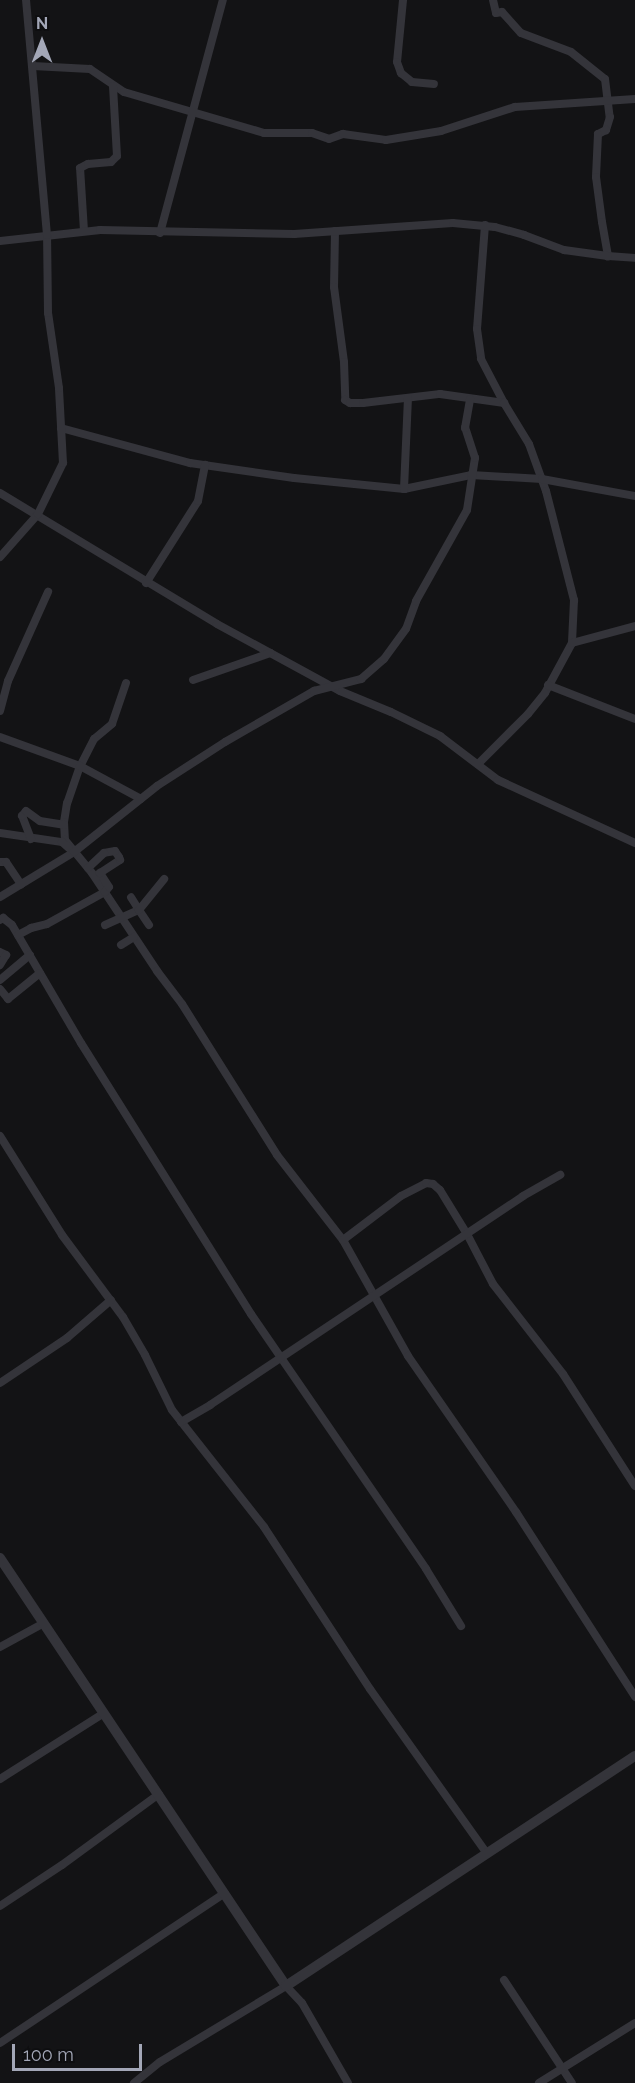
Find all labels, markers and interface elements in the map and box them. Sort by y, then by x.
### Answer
north arrow [12,12,72,72]
text: N [36,14,48,33]
scale bar [15,2032,146,2070]
text: 100 m [23,2044,74,2065]

